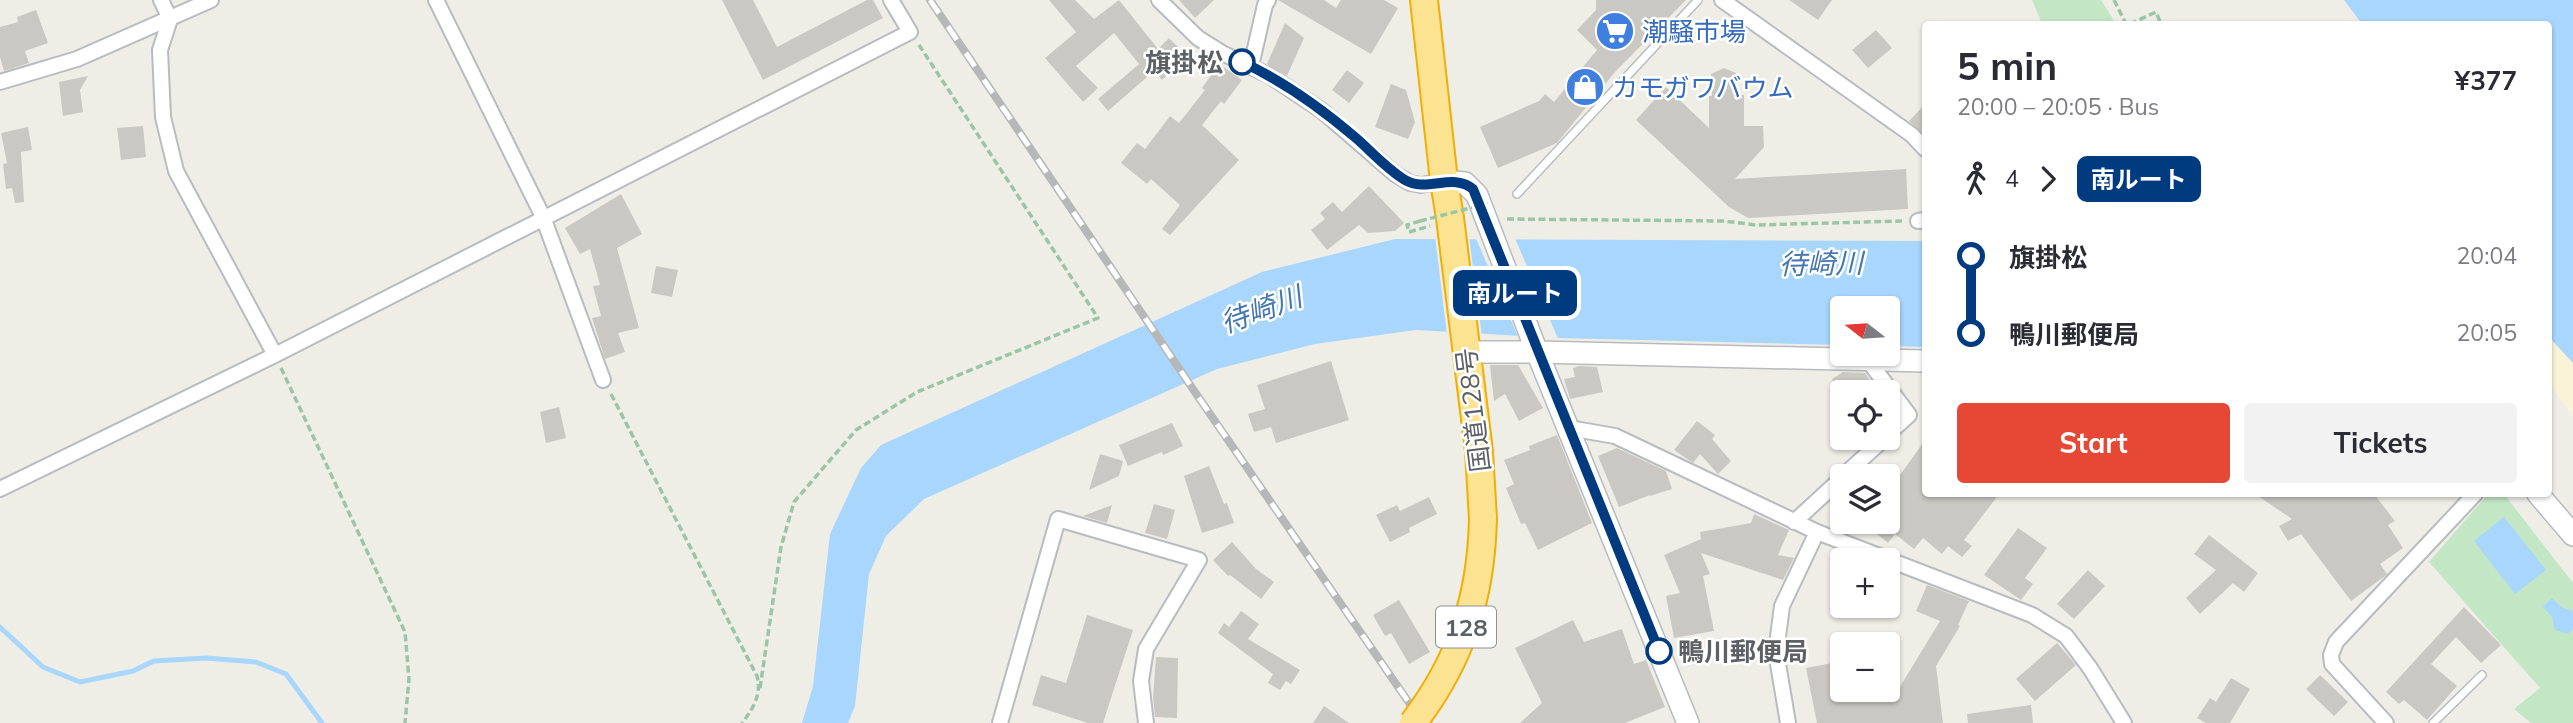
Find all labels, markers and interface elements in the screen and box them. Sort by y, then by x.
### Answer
supermarket icon: 潮騒市場 [1594,10,1636,52]
place label: 潮騒市場 [1642,15,1746,48]
text: 5 min [1957,42,2057,90]
place label: 旗掛松 [1145,46,1223,79]
marker: 旗掛松 [1229,49,1255,75]
text: ¥377 [2455,64,2517,97]
shop icon: カモガワバウム [1564,66,1606,108]
place label: カモガワバウム [1612,71,1793,104]
text: 20:00 – 20:05 · Bus [1957,92,2159,121]
icon: walk [1957,160,1995,198]
icon: forward [2029,160,2067,198]
text: 4 [2005,164,2019,193]
text: 南ルート [2091,164,2187,194]
text: 旗掛松 [2009,241,2087,274]
text: 20:04 [2457,241,2517,270]
water label: 待崎川 [1779,245,1866,281]
line badge: 南ルート [1466,270,1564,316]
water label: 待崎川 [1216,277,1309,340]
text: 南ルート [1467,278,1563,308]
north arrow [1830,296,1900,366]
map controls [1830,296,1900,702]
text: 鴨川郵便局 [2009,318,2139,351]
text: 20:05 [2457,318,2517,347]
street label: 国道128号 [1449,346,1497,474]
button: locate [1830,380,1900,450]
button: Start [1957,403,2230,483]
button: Tickets [2244,403,2517,483]
button: layers [1830,464,1900,534]
button: + [1830,548,1900,618]
road number: 128 [1436,606,1496,648]
button: − [1830,632,1900,702]
place label: 鴨川郵便局 [1678,635,1808,668]
marker: 鴨川郵便局 [1646,638,1672,664]

